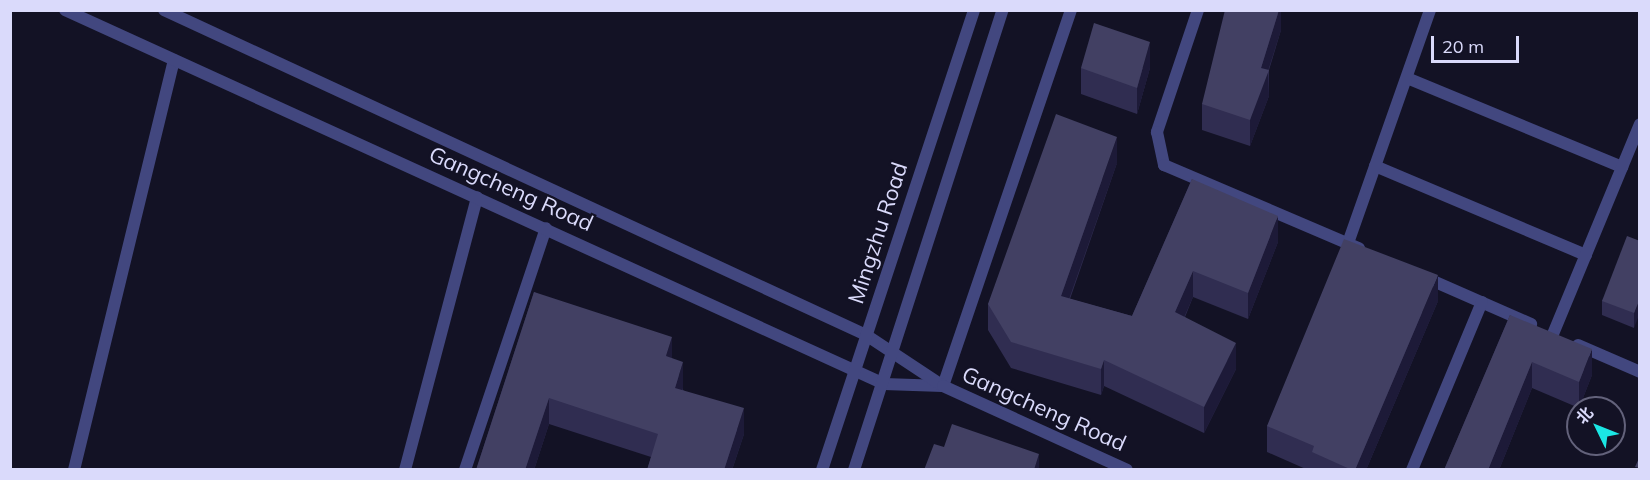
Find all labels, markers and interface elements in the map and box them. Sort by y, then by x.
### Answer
scale bar [1434,24,1522,62]
text: 20 m [1442,35,1484,58]
street label: Gangcheng Road [425,141,597,237]
street label: Mingzhu Road [843,159,913,307]
street label: Gangcheng Road [958,361,1130,457]
north arrow [1566,396,1626,456]
text: 北 [1572,402,1597,428]

